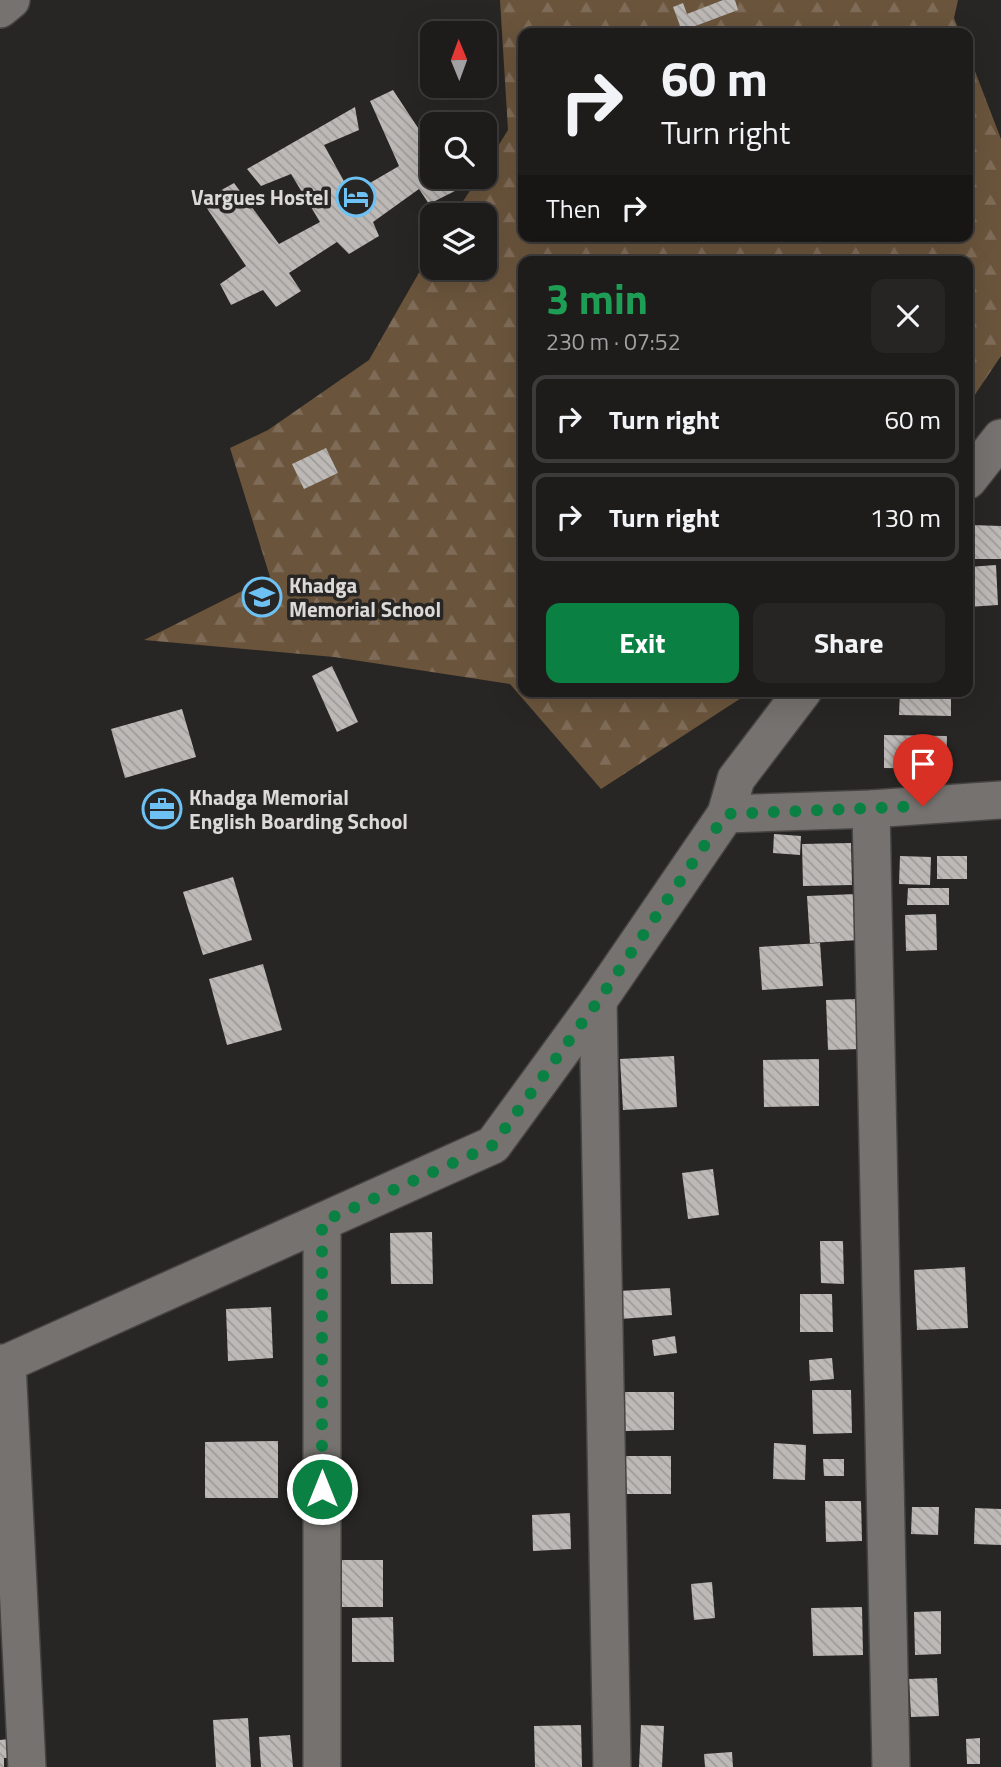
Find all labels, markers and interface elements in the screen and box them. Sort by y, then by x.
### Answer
north arrow [420,21,497,98]
map controls [420,21,497,280]
text: 60 m [661,40,768,115]
icon: right [546,56,637,147]
text: Turn right [661,108,790,156]
button: search [420,112,497,189]
hotel icon: Vargues Hostel [335,176,377,218]
place label: Vargues Hostel [191,181,329,213]
text: Then [546,189,601,228]
icon: right [615,189,653,227]
button: layers [420,203,497,280]
text: 3 min [546,266,648,330]
button: close [871,279,945,353]
text: 230 m · 07:52 [546,324,681,359]
icon: right [550,400,588,438]
text: Turn right [609,400,720,439]
text: 60 m [884,400,941,439]
icon: right [550,498,588,536]
text: Turn right [609,498,720,537]
text: 130 m [870,498,941,537]
place label: Khadga Memorial School [289,569,441,625]
school or university icon: Khadga Memorial School [241,576,283,618]
button: Exit [546,603,739,683]
button: Share [753,603,945,683]
pin [893,734,953,806]
icon: arrive [904,745,942,783]
place label: Khadga Memorial English Boarding School [189,781,408,837]
office icon: Khadga Memorial English Boarding School [141,788,183,830]
position arrow [285,1452,359,1526]

